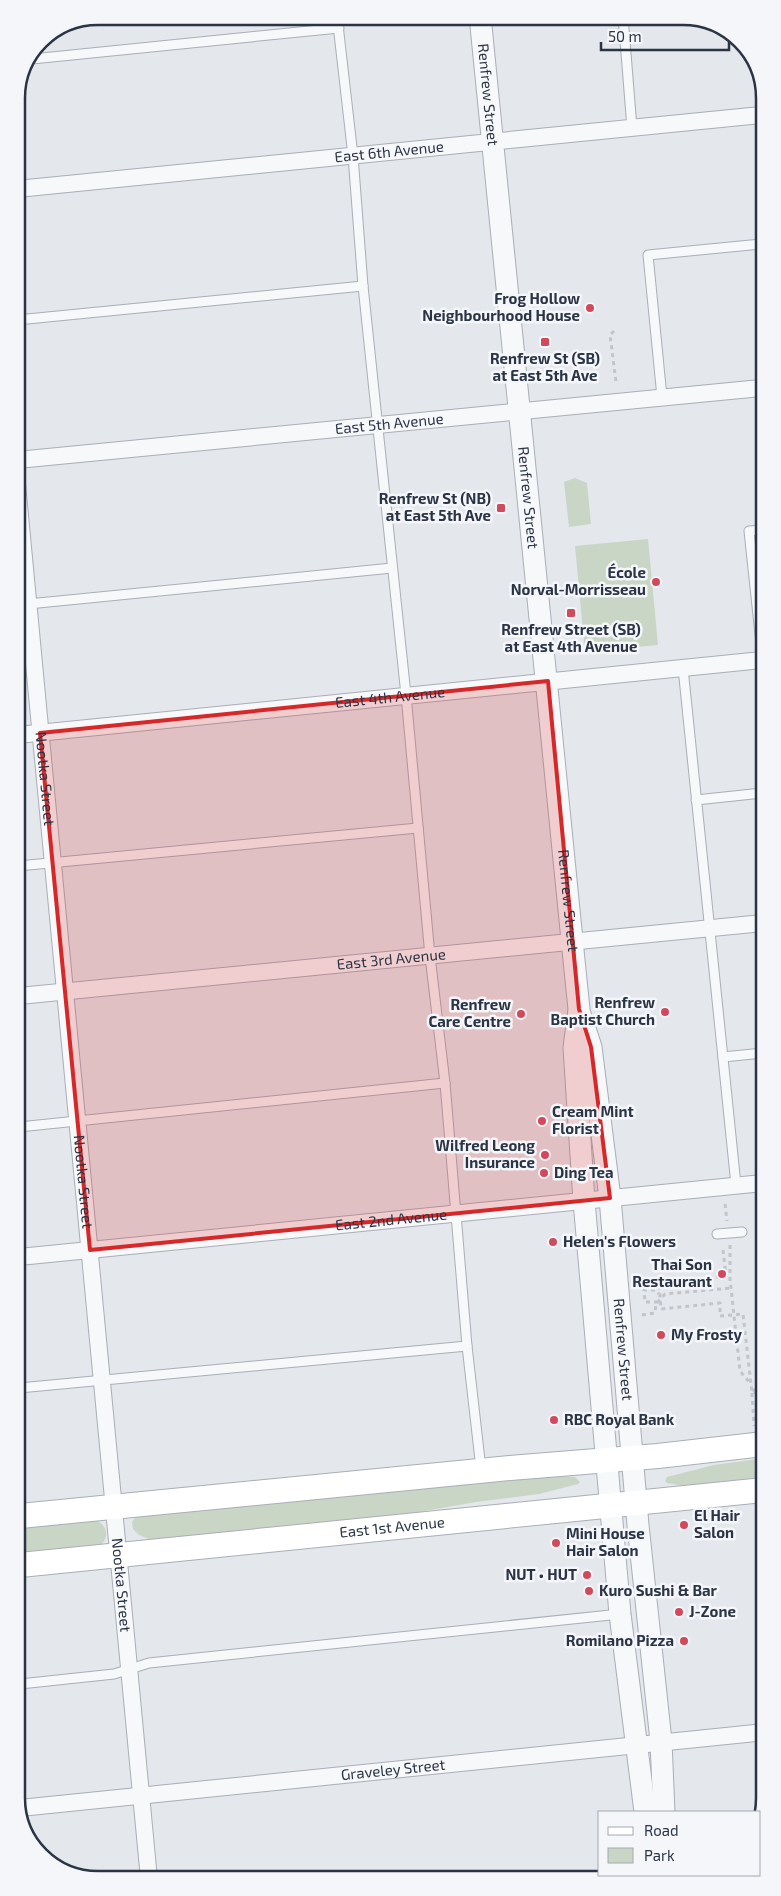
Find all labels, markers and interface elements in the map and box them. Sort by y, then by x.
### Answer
scale bar [601,20,728,52]
text: 50 m [608,27,642,45]
street label: Renfrew Street [475,43,503,147]
street label: East 6th Avenue [334,137,445,165]
place label: Frog Hollow Neighbourhood House [422,289,580,324]
marker: Frog Hollow Neighbourhood House [584,302,596,314]
marker: Renfrew St (SB) at East 5th Ave [539,336,551,348]
place label: Renfrew St (SB) at East 5th Ave [490,349,600,384]
street label: East 5th Avenue [334,409,444,437]
street label: Renfrew Street [515,446,543,550]
place label: Renfrew St (NB) at East 5th Ave [379,489,491,524]
marker: Renfrew St (NB) at East 5th Ave [495,502,507,514]
place label: École Norval-Morrisseau [511,562,646,598]
marker: École Norval-Morrisseau [650,576,662,588]
marker: Renfrew Street (SB) at East 4th Avenue [565,607,577,619]
place label: Renfrew Street (SB) at East 4th Avenue [501,620,641,655]
street label: East 4th Avenue [334,682,446,711]
street label: Nootka Street [32,731,59,827]
street label: Renfrew Street [555,849,583,953]
street label: East 3rd Avenue [336,944,446,973]
place label: Renfrew Baptist Church [551,993,655,1028]
place label: Renfrew Care Centre [428,995,511,1030]
marker: Renfrew Baptist Church [659,1006,671,1018]
marker: Renfrew Care Centre [515,1008,527,1020]
place label: Cream Mint Florist [552,1102,634,1137]
marker: Cream Mint Florist [536,1115,548,1127]
street label: Nootka Street [71,1134,97,1230]
place label: Wilfred Leong Insurance [435,1136,535,1171]
marker: Wilfred Leong Insurance [539,1149,551,1161]
place label: Ding Tea [554,1163,614,1181]
marker: Ding Tea [538,1167,550,1179]
street label: East 2nd Avenue [334,1204,448,1234]
place label: Helen's Flowers [563,1232,676,1250]
marker: Helen's Flowers [547,1236,559,1248]
place label: Thai Son Restaurant [632,1255,712,1290]
marker: Thai Son Restaurant [716,1268,728,1280]
street label: Renfrew Street [611,1297,637,1402]
place label: My Frosty [671,1325,743,1344]
marker: My Frosty [655,1329,667,1341]
place label: RBC Royal Bank [564,1410,675,1429]
marker: RBC Royal Bank [548,1414,560,1426]
place label: El Hair Salon [694,1506,741,1541]
street label: East 1st Avenue [338,1512,446,1541]
marker: El Hair Salon [678,1519,690,1531]
place label: Mini House Hair Salon [566,1524,645,1559]
street label: Nootka Street [109,1537,136,1633]
marker: Mini House Hair Salon [550,1537,562,1549]
place label: NUT • HUT [505,1565,577,1583]
marker: NUT • HUT [581,1569,593,1581]
place label: Kuro Sushi & Bar [599,1581,718,1599]
marker: Kuro Sushi & Bar [583,1585,595,1597]
place label: J-Zone [689,1602,736,1620]
marker: J-Zone [673,1606,685,1618]
place label: Romilano Pizza [566,1631,674,1649]
marker: Romilano Pizza [678,1635,690,1647]
street label: Graveley Street [340,1755,446,1783]
legend [598,1811,761,1876]
text: Road [644,1821,679,1839]
text: Park [644,1846,675,1864]

